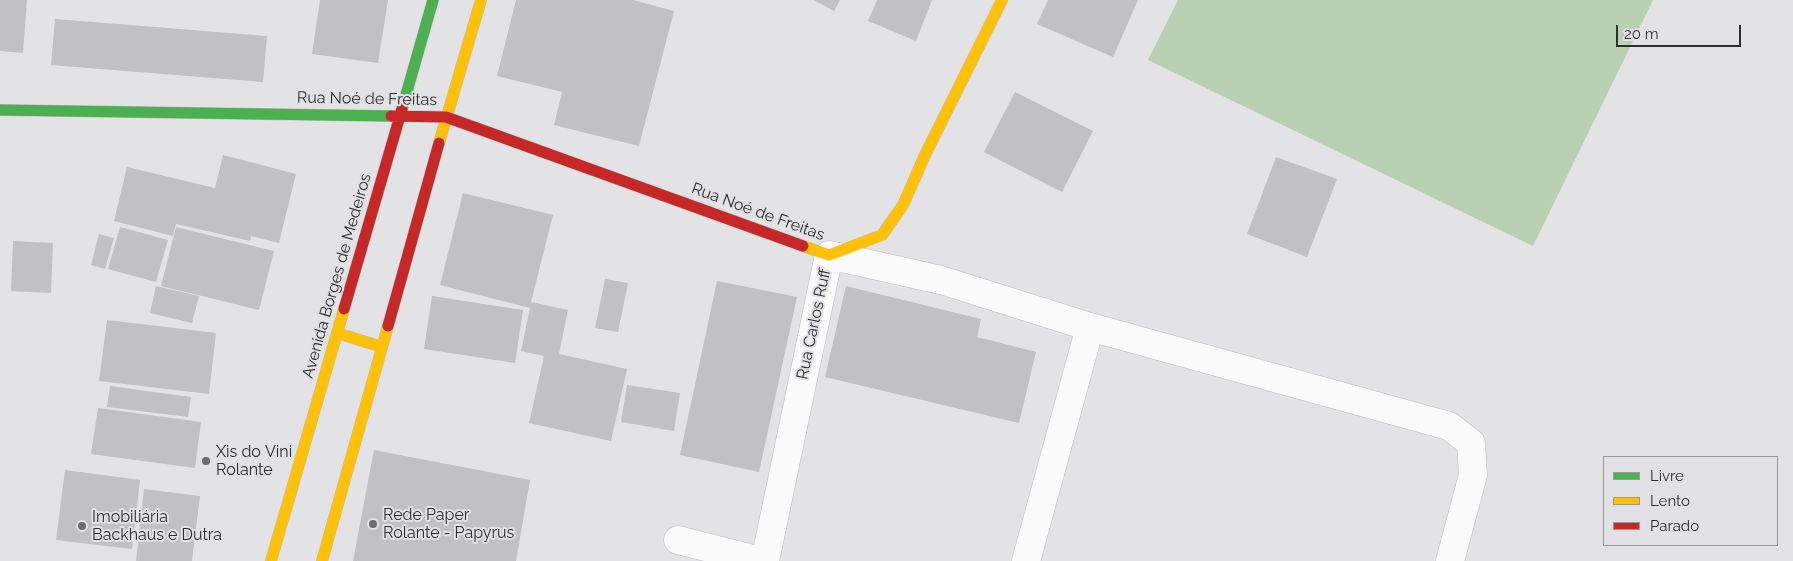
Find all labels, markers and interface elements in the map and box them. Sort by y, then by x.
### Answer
scale bar [1618,15,1743,47]
text: 20 m [1624,25,1659,43]
street label: Rua Noé de Freitas [297,88,437,110]
street label: Avenida Borges de Medeiros [299,171,375,381]
street label: Rua Noé de Freitas [689,179,827,245]
street label: Rua Carlos Ruff [793,267,835,381]
place label: Xis do Vini Rolante [216,442,292,480]
marker: Xis do Vini Rolante [200,455,212,467]
legend [1603,456,1778,546]
text: Livre [1650,467,1684,485]
text: Lento [1650,492,1690,510]
place label: Rede Paper Rolante - Papyrus [383,505,514,543]
place label: Imobiliária Backhaus e Dutra [92,507,222,545]
text: Parado [1650,517,1699,535]
marker: Rede Paper Rolante - Papyrus [367,518,379,530]
marker: Imobiliária Backhaus e Dutra [76,520,88,532]

